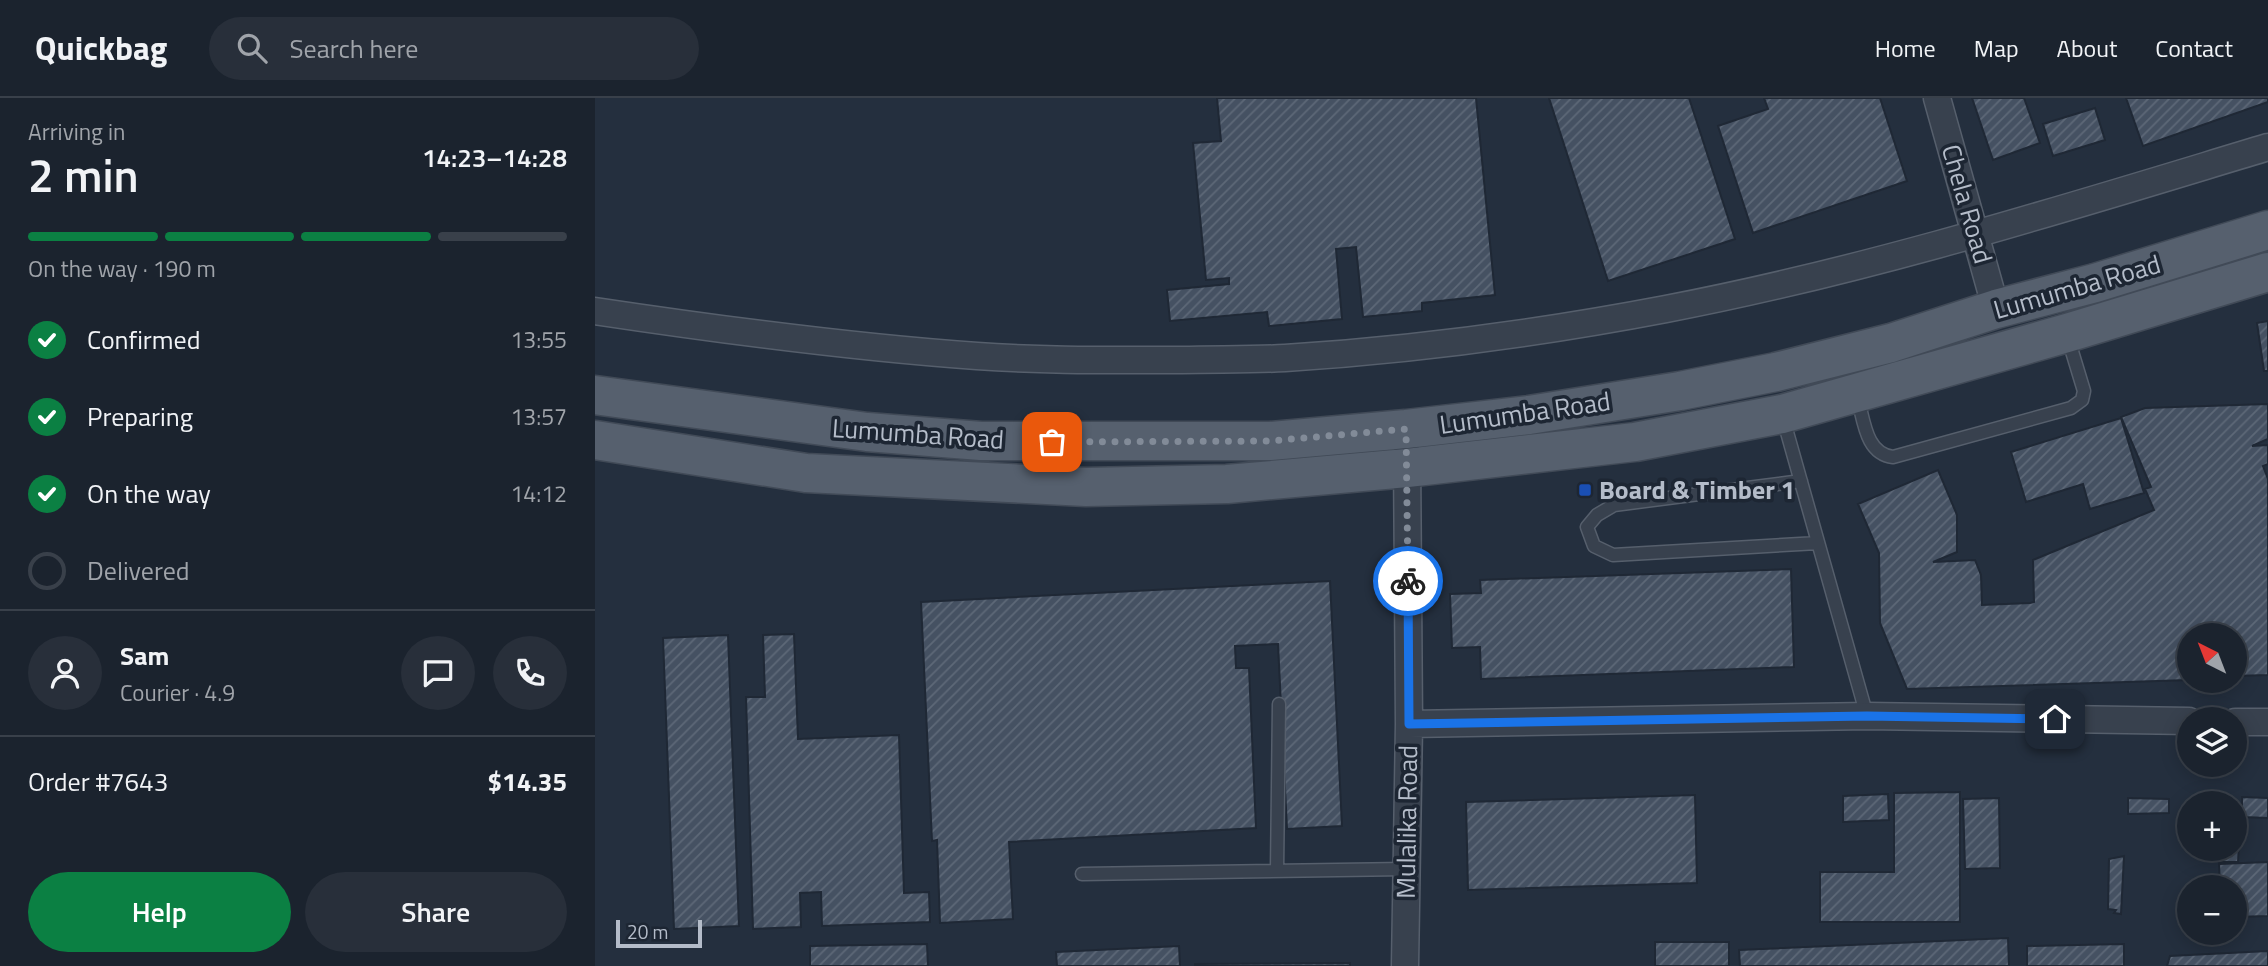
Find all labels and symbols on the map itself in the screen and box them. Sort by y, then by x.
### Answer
street label: Chela Road [1932,140,2003,268]
street label: Lumumba Road [1989,244,2165,329]
street label: Lumumba Road [1437,381,1613,444]
street label: Lumumba Road [831,408,1005,459]
pin [1022,412,1082,472]
place label: Board & Timber 1 [1599,470,1795,509]
marker: Board & Timber 1 [1577,482,1593,498]
courier [1373,546,1443,616]
north arrow [2177,623,2247,693]
pin [2025,689,2085,749]
street label: Mulalika Road [1386,745,1427,899]
scale bar [616,917,702,949]

